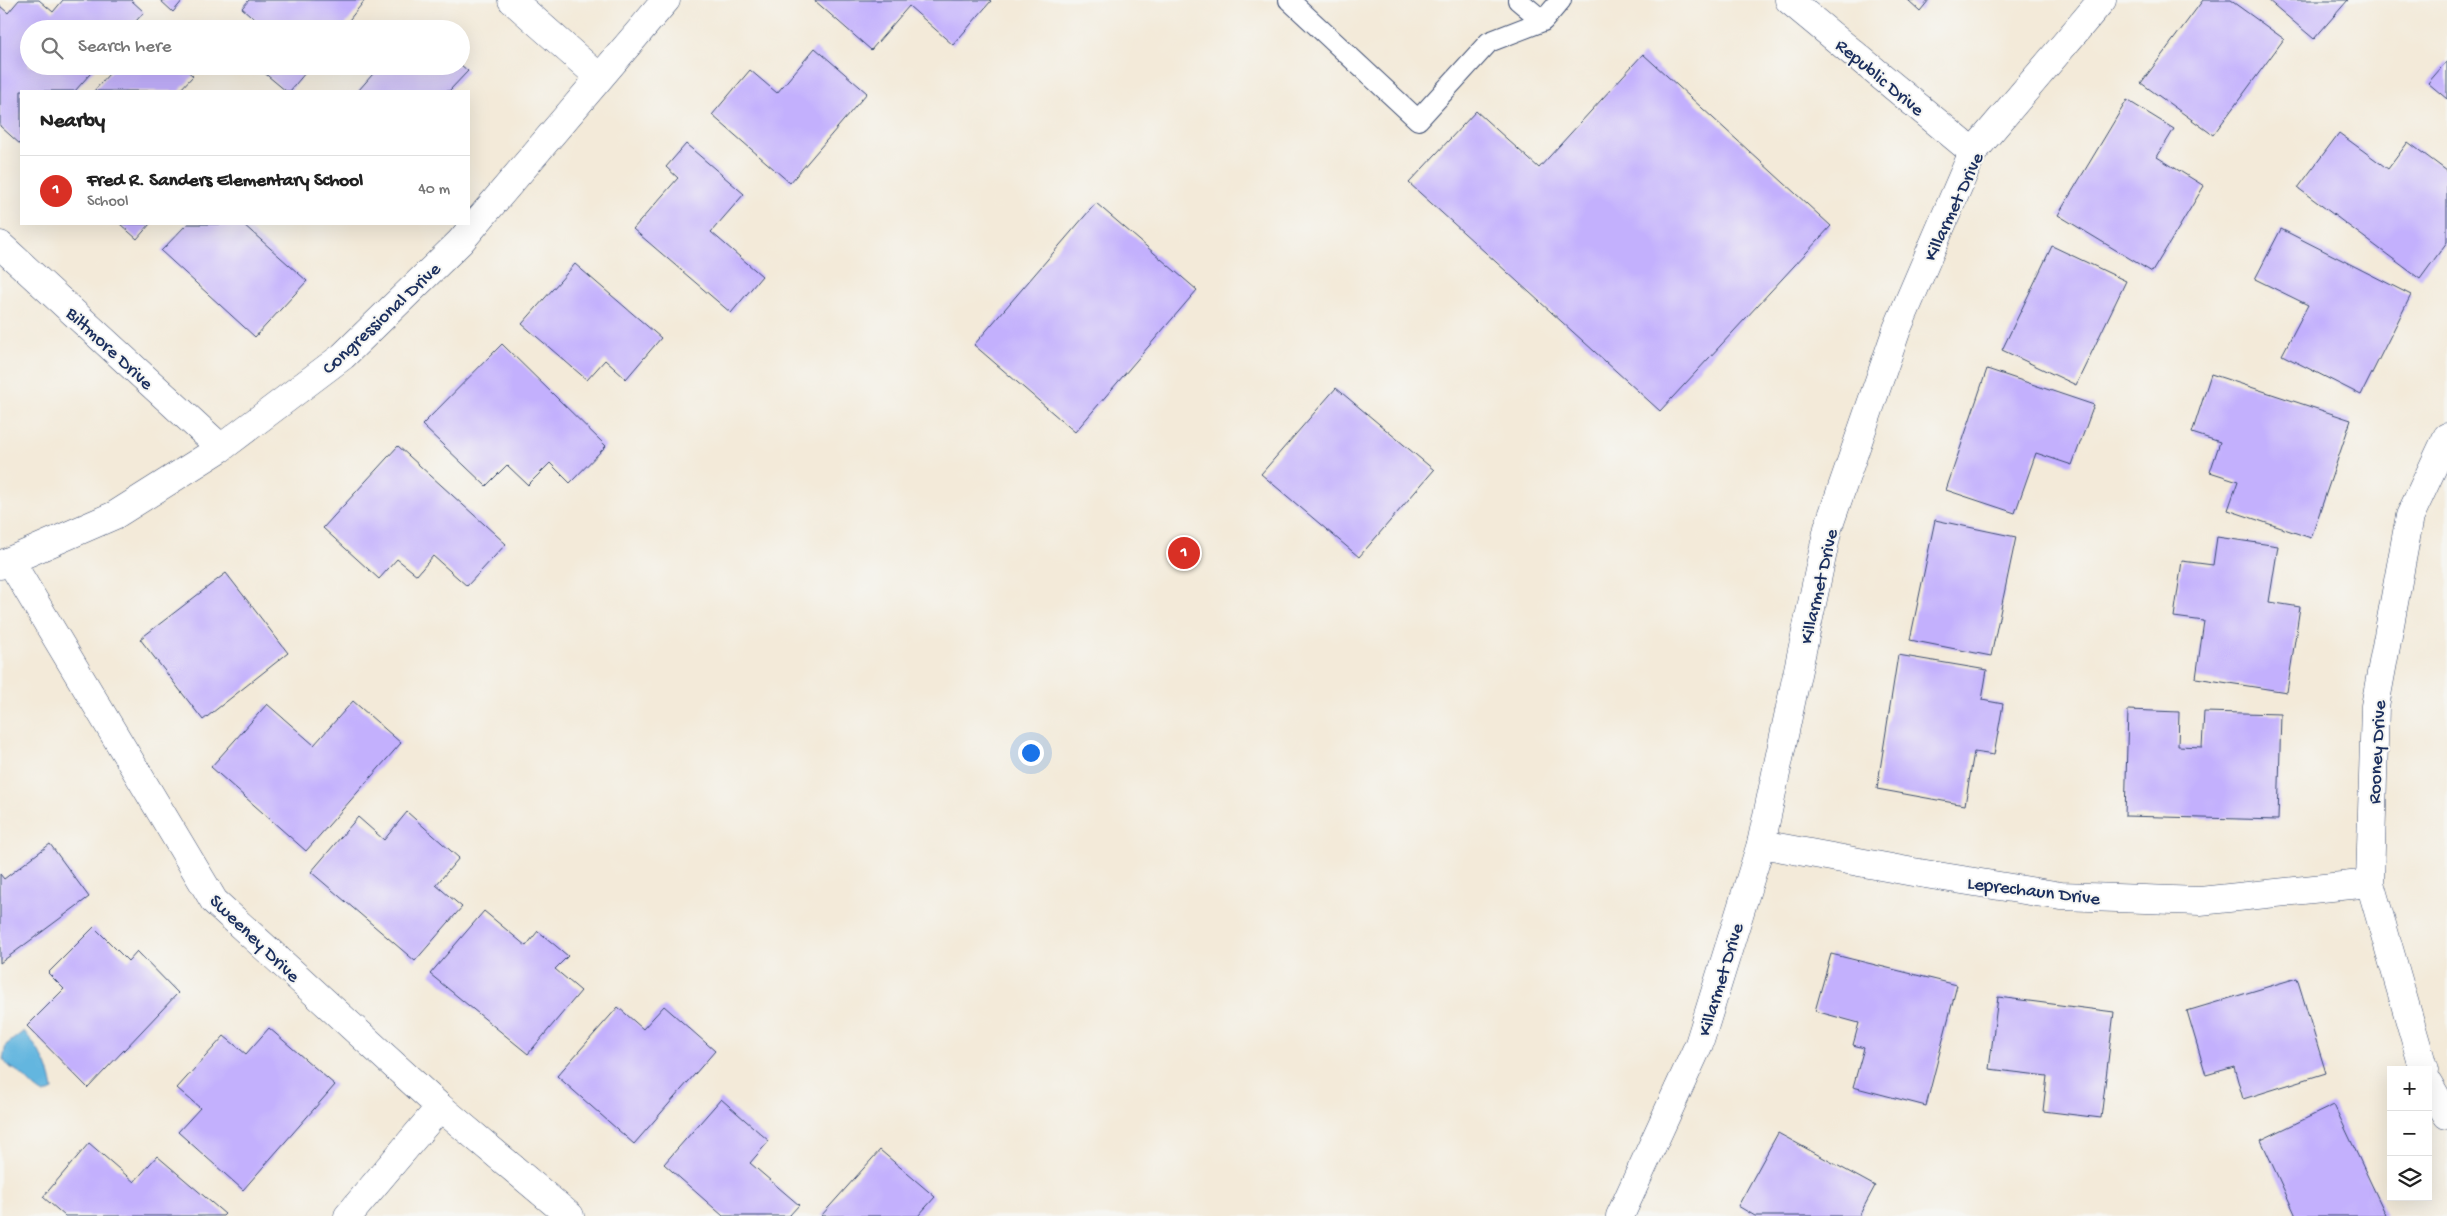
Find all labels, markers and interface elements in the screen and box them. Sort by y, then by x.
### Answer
search box [20,20,470,75]
icon: search [38,34,66,62]
street label: Republic Drive [1830,35,1928,123]
text: Search here [78,36,172,59]
text: Nearby [40,110,105,135]
street label: Killarmet Drive [1920,149,1990,265]
text: Fred R. Sanders Elementary School [87,170,363,193]
text: 1 [53,181,59,200]
text: 40 m [418,181,450,200]
text: School [87,193,129,212]
street label: Congressional Drive [318,258,447,381]
street label: Biltmore Drive [59,302,157,396]
street label: Killarmet Drive [1796,527,1845,646]
pin: 1 [1168,534,1200,572]
street label: Rooney Drive [2364,700,2393,805]
your location [1018,740,1044,766]
street label: Leprechaun Drive [1966,873,2102,912]
street label: Sweeney Drive [203,891,304,989]
street label: Killarmet Drive [1694,920,1751,1039]
map controls [2387,1066,2432,1201]
button: + [2387,1066,2432,1111]
button: − [2387,1111,2432,1156]
button: layers [2387,1156,2432,1201]

